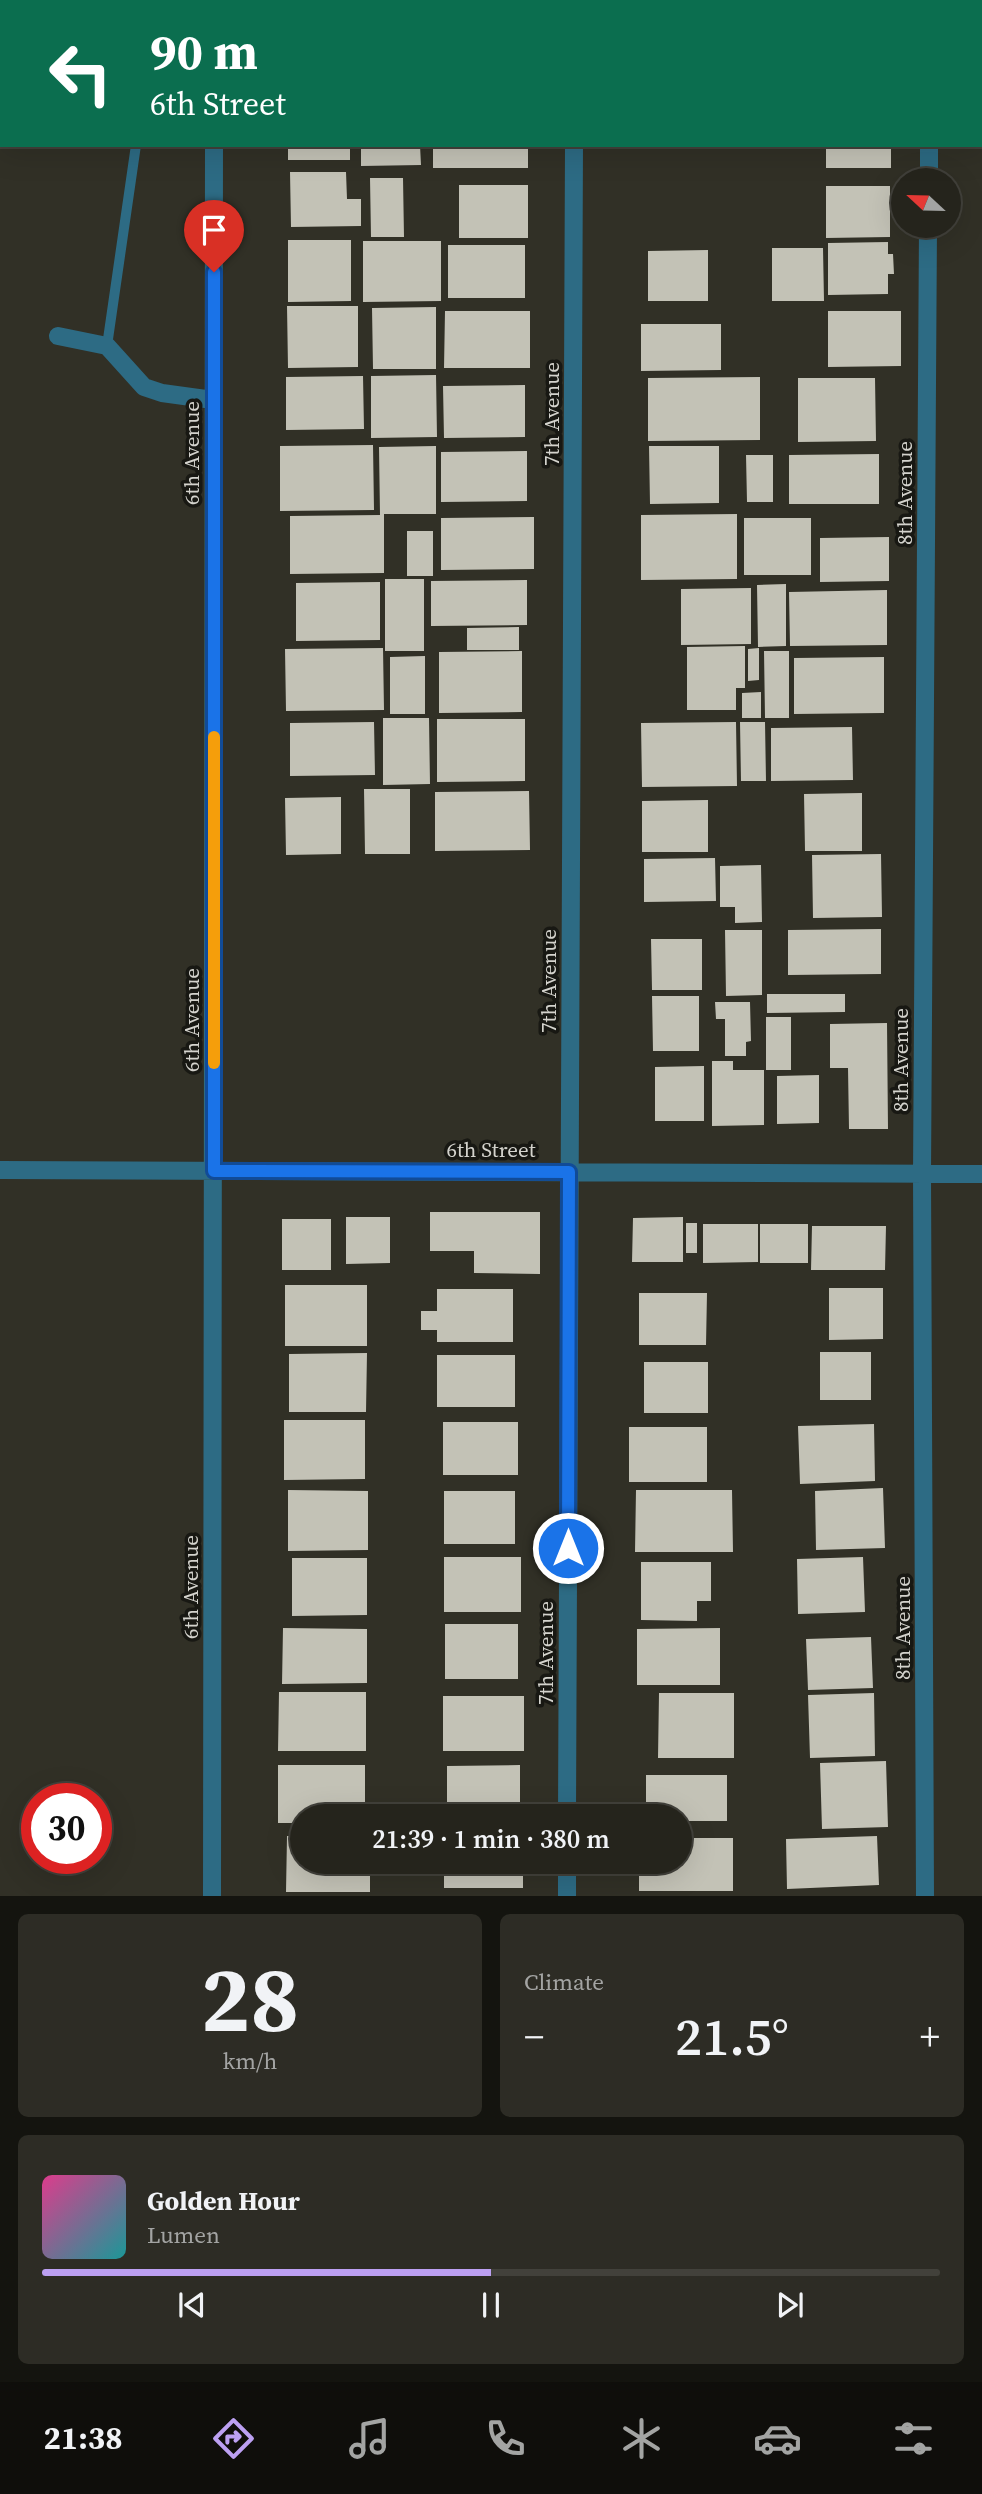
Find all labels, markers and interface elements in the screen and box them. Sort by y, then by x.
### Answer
text: 90 m [150,18,258,85]
icon: left [35,28,126,119]
text: 6th Street [150,82,286,126]
north arrow [891,168,961,238]
map controls [891,168,961,238]
pin [184,200,244,272]
icon: arrive [195,211,233,249]
street label: 7th Avenue [537,362,566,466]
street label: 6th Avenue [177,401,206,505]
street label: 8th Avenue [890,441,919,545]
street label: 7th Avenue [534,929,563,1033]
street label: 6th Avenue [177,968,206,1072]
street label: 8th Avenue [886,1008,915,1112]
street label: 6th Street [446,1135,536,1164]
position arrow [531,1511,605,1585]
street label: 6th Avenue [176,1535,205,1639]
street label: 8th Avenue [888,1576,917,1680]
street label: 7th Avenue [531,1601,560,1705]
speed limit sign: 30 [21,1783,112,1874]
text: 21:39 · 1 min · 380 m [372,1821,610,1857]
text: 28 [201,1937,299,2061]
text: Climate [524,1966,604,1998]
text: 21.5° [675,2001,789,2072]
text: − [524,2011,544,2063]
text: + [920,2011,940,2063]
text: km/h [223,2045,277,2077]
text: Golden Hour [147,2183,300,2219]
text: Lumen [147,2219,220,2251]
icon: previous [173,2286,211,2324]
icon: pause [472,2286,510,2324]
icon: next [771,2286,809,2324]
icon: directions [209,2414,258,2463]
icon: music [345,2414,394,2463]
icon: phone [481,2414,530,2463]
icon: climate [617,2414,666,2463]
icon: car [753,2414,802,2463]
icon: filters [889,2414,938,2463]
text: 21:38 [44,2416,122,2460]

